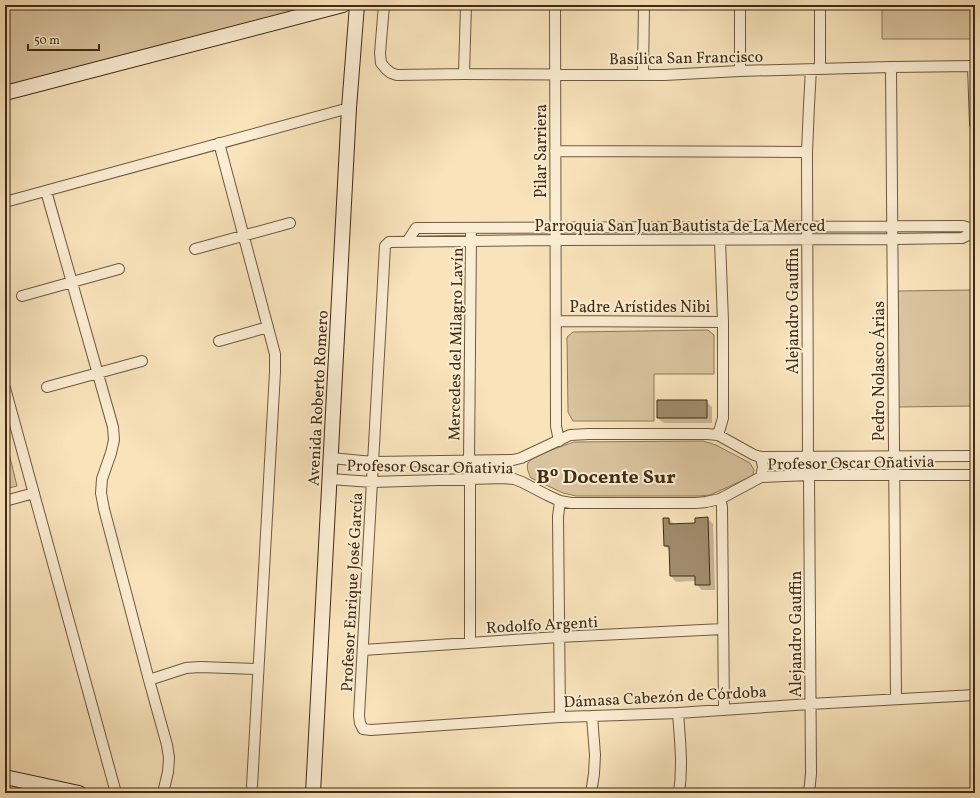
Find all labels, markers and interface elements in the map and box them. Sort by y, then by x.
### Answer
scale bar [28,26,99,52]
text: 50 m [34,33,60,49]
street label: Basílica San Francisco [609,47,763,71]
street label: Pilar Sarriera [531,104,553,198]
street label: Parroquia San Juan Bautista de La Merced [534,216,826,238]
street label: Mercedes del Milagro Lavín [444,247,470,441]
street label: Alejandro Gauffin [783,248,805,374]
street label: Padre Arístides Nibi [570,297,711,319]
street label: Pedro Nolasco Árias [869,301,891,441]
street label: Avenida Roberto Romero [303,310,335,487]
street label: Profesor Oscar Oñativia [767,452,935,476]
street label: Profesor Oscar Oñativia [346,456,514,480]
district label: Bº Docente Sur [536,464,676,492]
street label: Profesor Enrique José García [337,492,369,692]
street label: Alejandro Gauffin [786,571,808,697]
street label: Rodolfo Argenti [486,612,599,640]
street label: Dámasa Cabezón de Córdoba [563,682,767,714]

